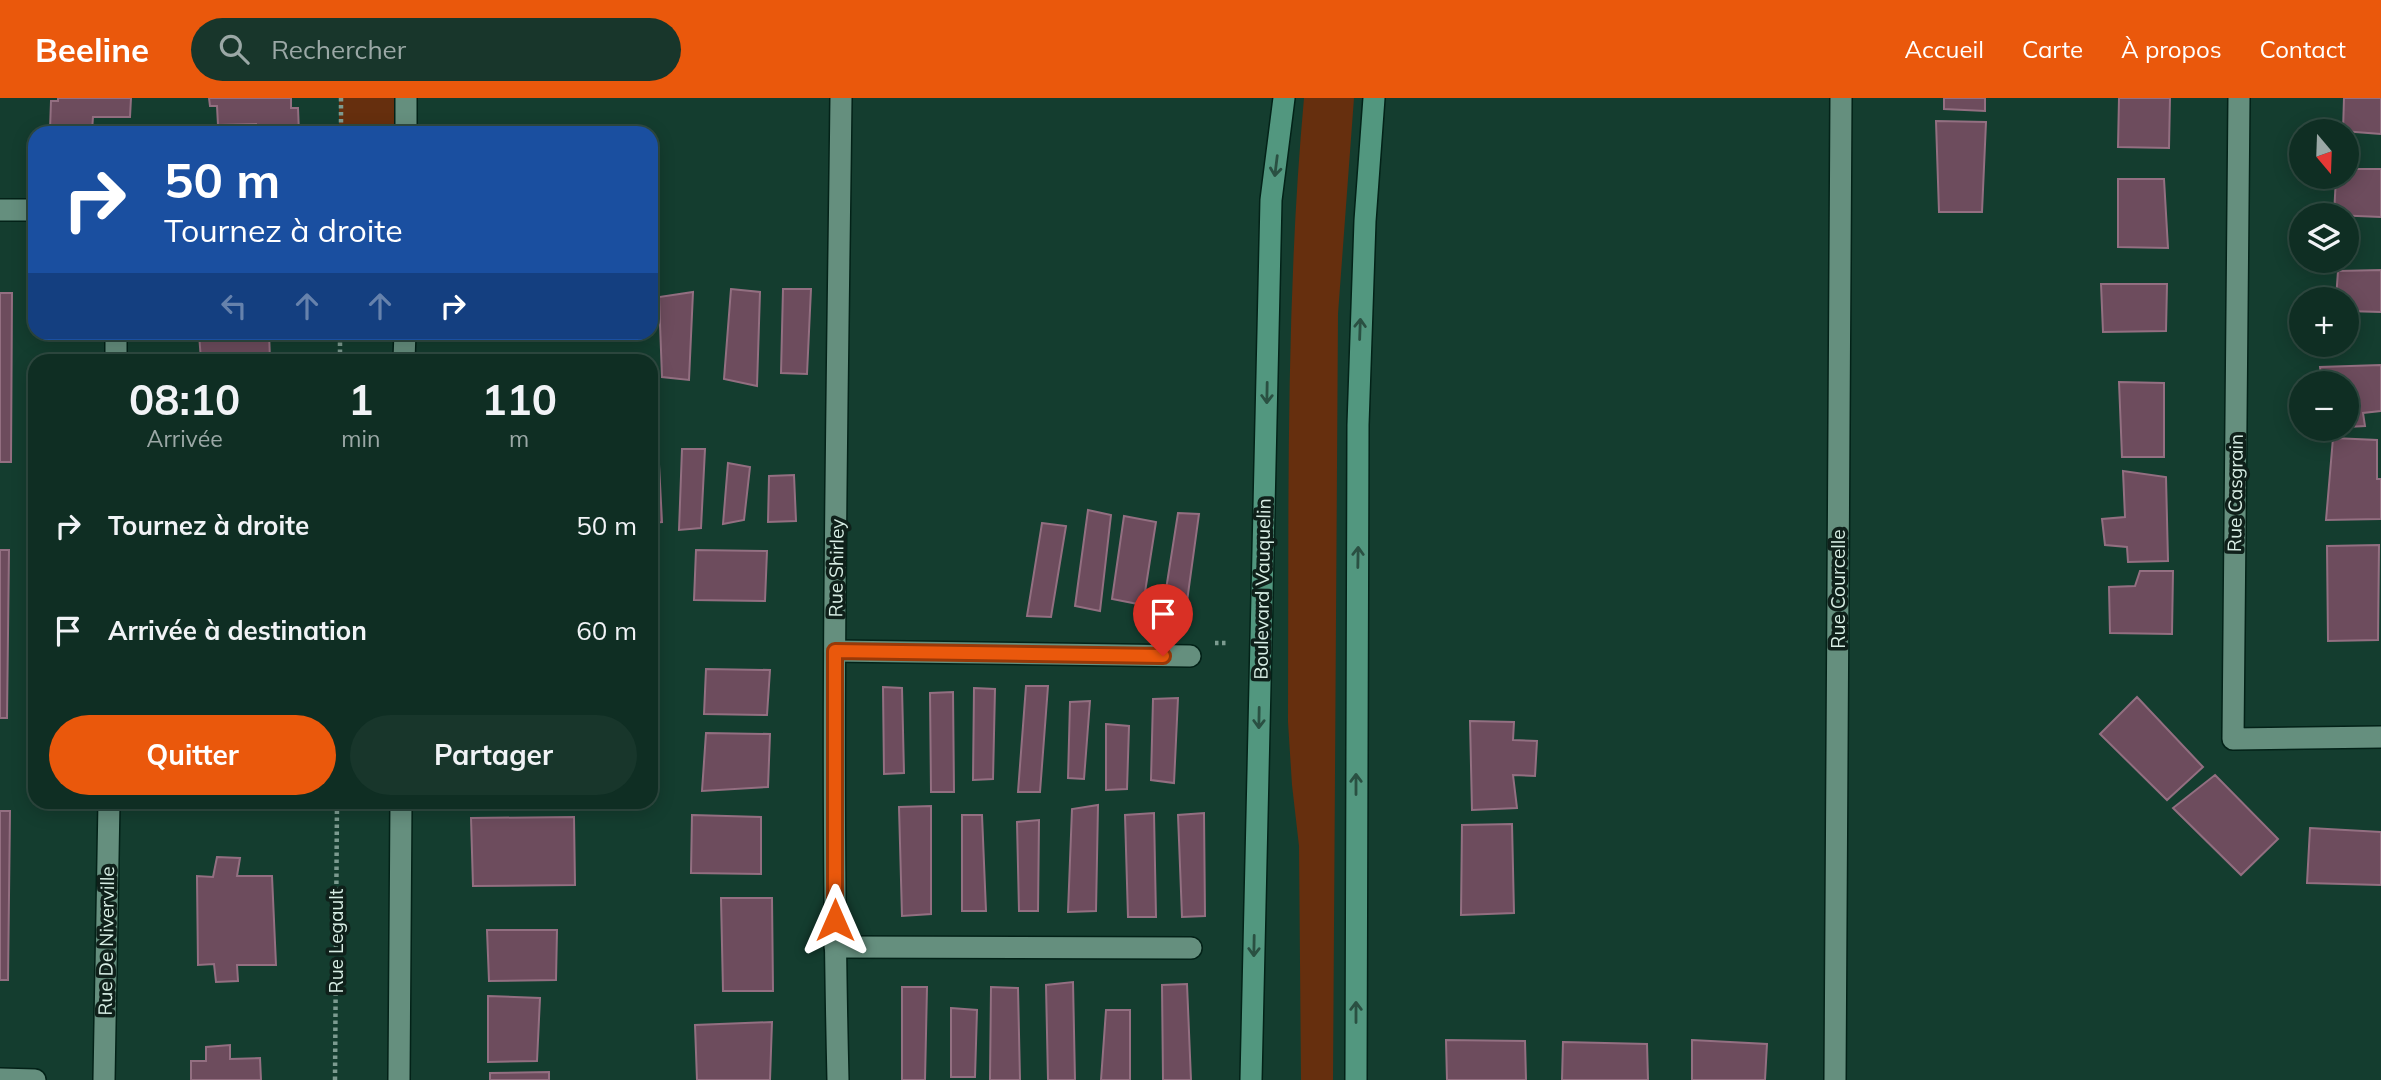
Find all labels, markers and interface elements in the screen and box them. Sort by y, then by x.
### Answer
search box [191,18,681,81]
text: Beeline [35,29,149,70]
icon: search [215,30,253,68]
text: Rechercher [271,33,406,66]
text: Accueil [1905,34,1984,64]
text: Carte [2022,34,2083,64]
text: À propos [2121,34,2222,64]
text: Contact [2260,34,2346,64]
north arrow [2289,119,2359,189]
map controls [2289,119,2359,441]
text: 50 m [164,149,280,210]
icon: right [49,154,140,245]
one-way arrow [1269,154,1282,177]
button: layers [2289,203,2359,273]
text: Tournez à droite [164,210,403,250]
icon: left [215,287,253,325]
icon: ahead [288,287,326,325]
icon: ahead [361,287,399,325]
icon: right [434,287,472,325]
button: + [2289,287,2359,357]
one-way arrow [1354,318,1367,341]
button: − [2289,371,2359,441]
text: 08:10 [129,373,240,426]
text: 1 [348,373,373,426]
text: 110 [481,373,557,426]
one-way arrow [1260,381,1274,404]
text: Arrivée [147,424,223,453]
text: min [341,424,380,453]
text: m [509,424,529,453]
street label: Rue Casgrain [2222,434,2248,552]
street label: Boulevard Vauquelin [1248,498,1276,680]
icon: right [49,507,87,545]
text: Tournez à droite [108,509,309,542]
text: 50 m [576,509,637,542]
street label: Rue Shirley [823,518,849,618]
street label: Rue Courcelle [1826,529,1850,649]
one-way arrow [1351,546,1364,569]
pin [1133,584,1193,656]
icon: arrive [1144,595,1182,633]
icon: arrive [49,612,87,650]
text: Arrivée à destination [108,614,367,647]
text: 60 m [576,614,637,647]
one-way arrow [1253,707,1266,730]
button: Quitter [49,715,336,795]
button: Partager [350,715,637,795]
one-way arrow [1349,773,1363,796]
street label: Rue De Niverville [93,866,119,1016]
position arrow [798,883,872,957]
street label: Rue Legault [324,888,348,994]
one-way arrow [1248,934,1261,957]
one-way arrow [1349,1001,1363,1024]

